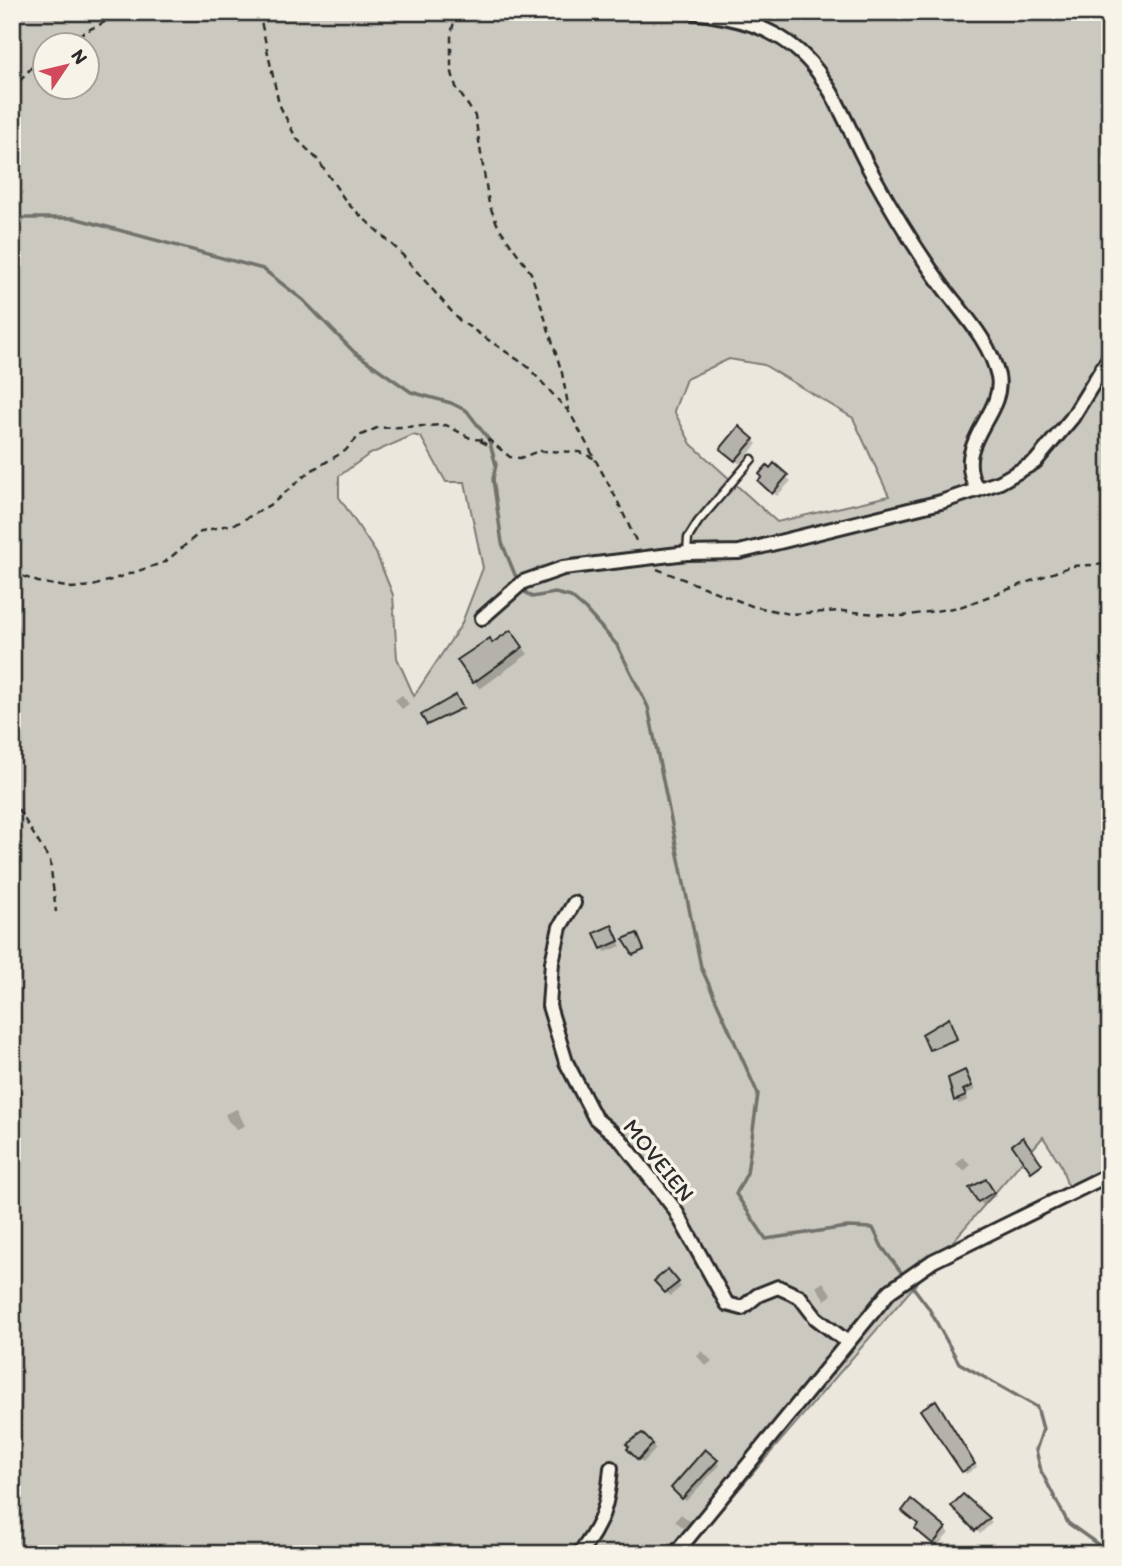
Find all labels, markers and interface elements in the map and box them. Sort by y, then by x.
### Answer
north arrow [32,32,102,102]
text: N [66,45,93,68]
street label: MOVEIEN [617,1113,701,1207]

